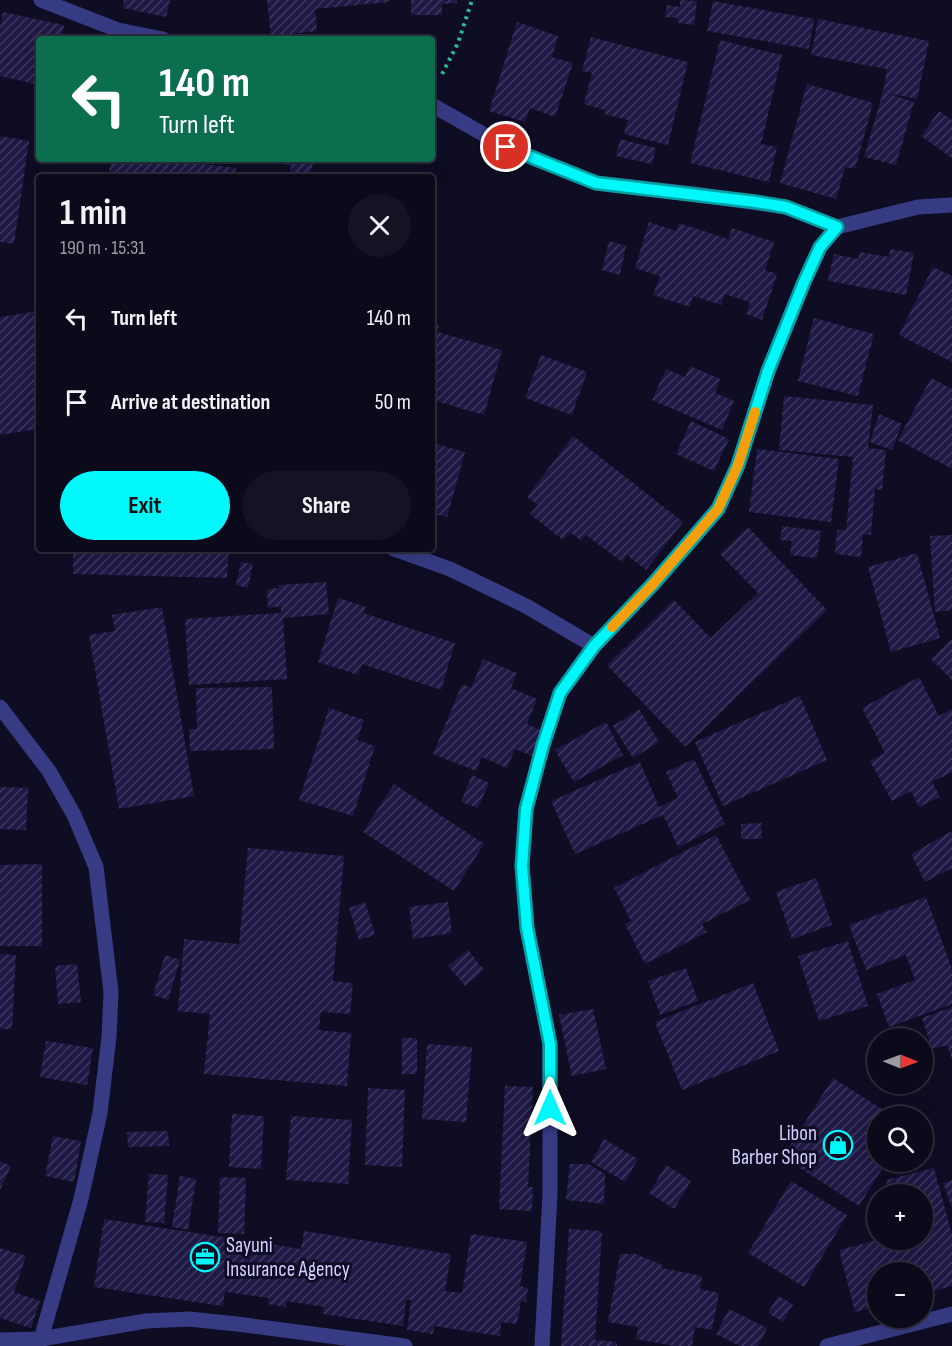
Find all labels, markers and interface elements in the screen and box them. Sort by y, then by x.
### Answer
text: 140 m [159,58,250,109]
icon: left [60,60,138,138]
text: Turn left [159,109,235,141]
pin [480,121,531,172]
icon: arrive [489,130,522,163]
text: 1 min [60,192,127,235]
button: close [348,194,411,257]
text: 190 m · 15:31 [60,236,145,260]
icon: left [60,302,93,335]
text: Turn left [111,305,177,332]
text: 140 m [367,305,411,332]
icon: arrive [60,386,93,419]
text: Arrive at destination [111,389,270,416]
text: 50 m [375,389,411,416]
button: Exit [60,471,230,540]
button: Share [242,471,411,540]
north arrow [867,1028,933,1094]
map controls [867,1028,933,1328]
position arrow [518,1076,582,1140]
button: search [867,1106,933,1172]
place label: Libon Barber Shop [732,1121,817,1170]
shop icon: Libon Barber Shop [822,1129,854,1161]
button: + [867,1184,933,1250]
place label: Sayuni Insurance Agency [226,1233,350,1282]
office icon: Sayuni Insurance Agency [189,1241,221,1273]
button: − [867,1262,933,1328]

